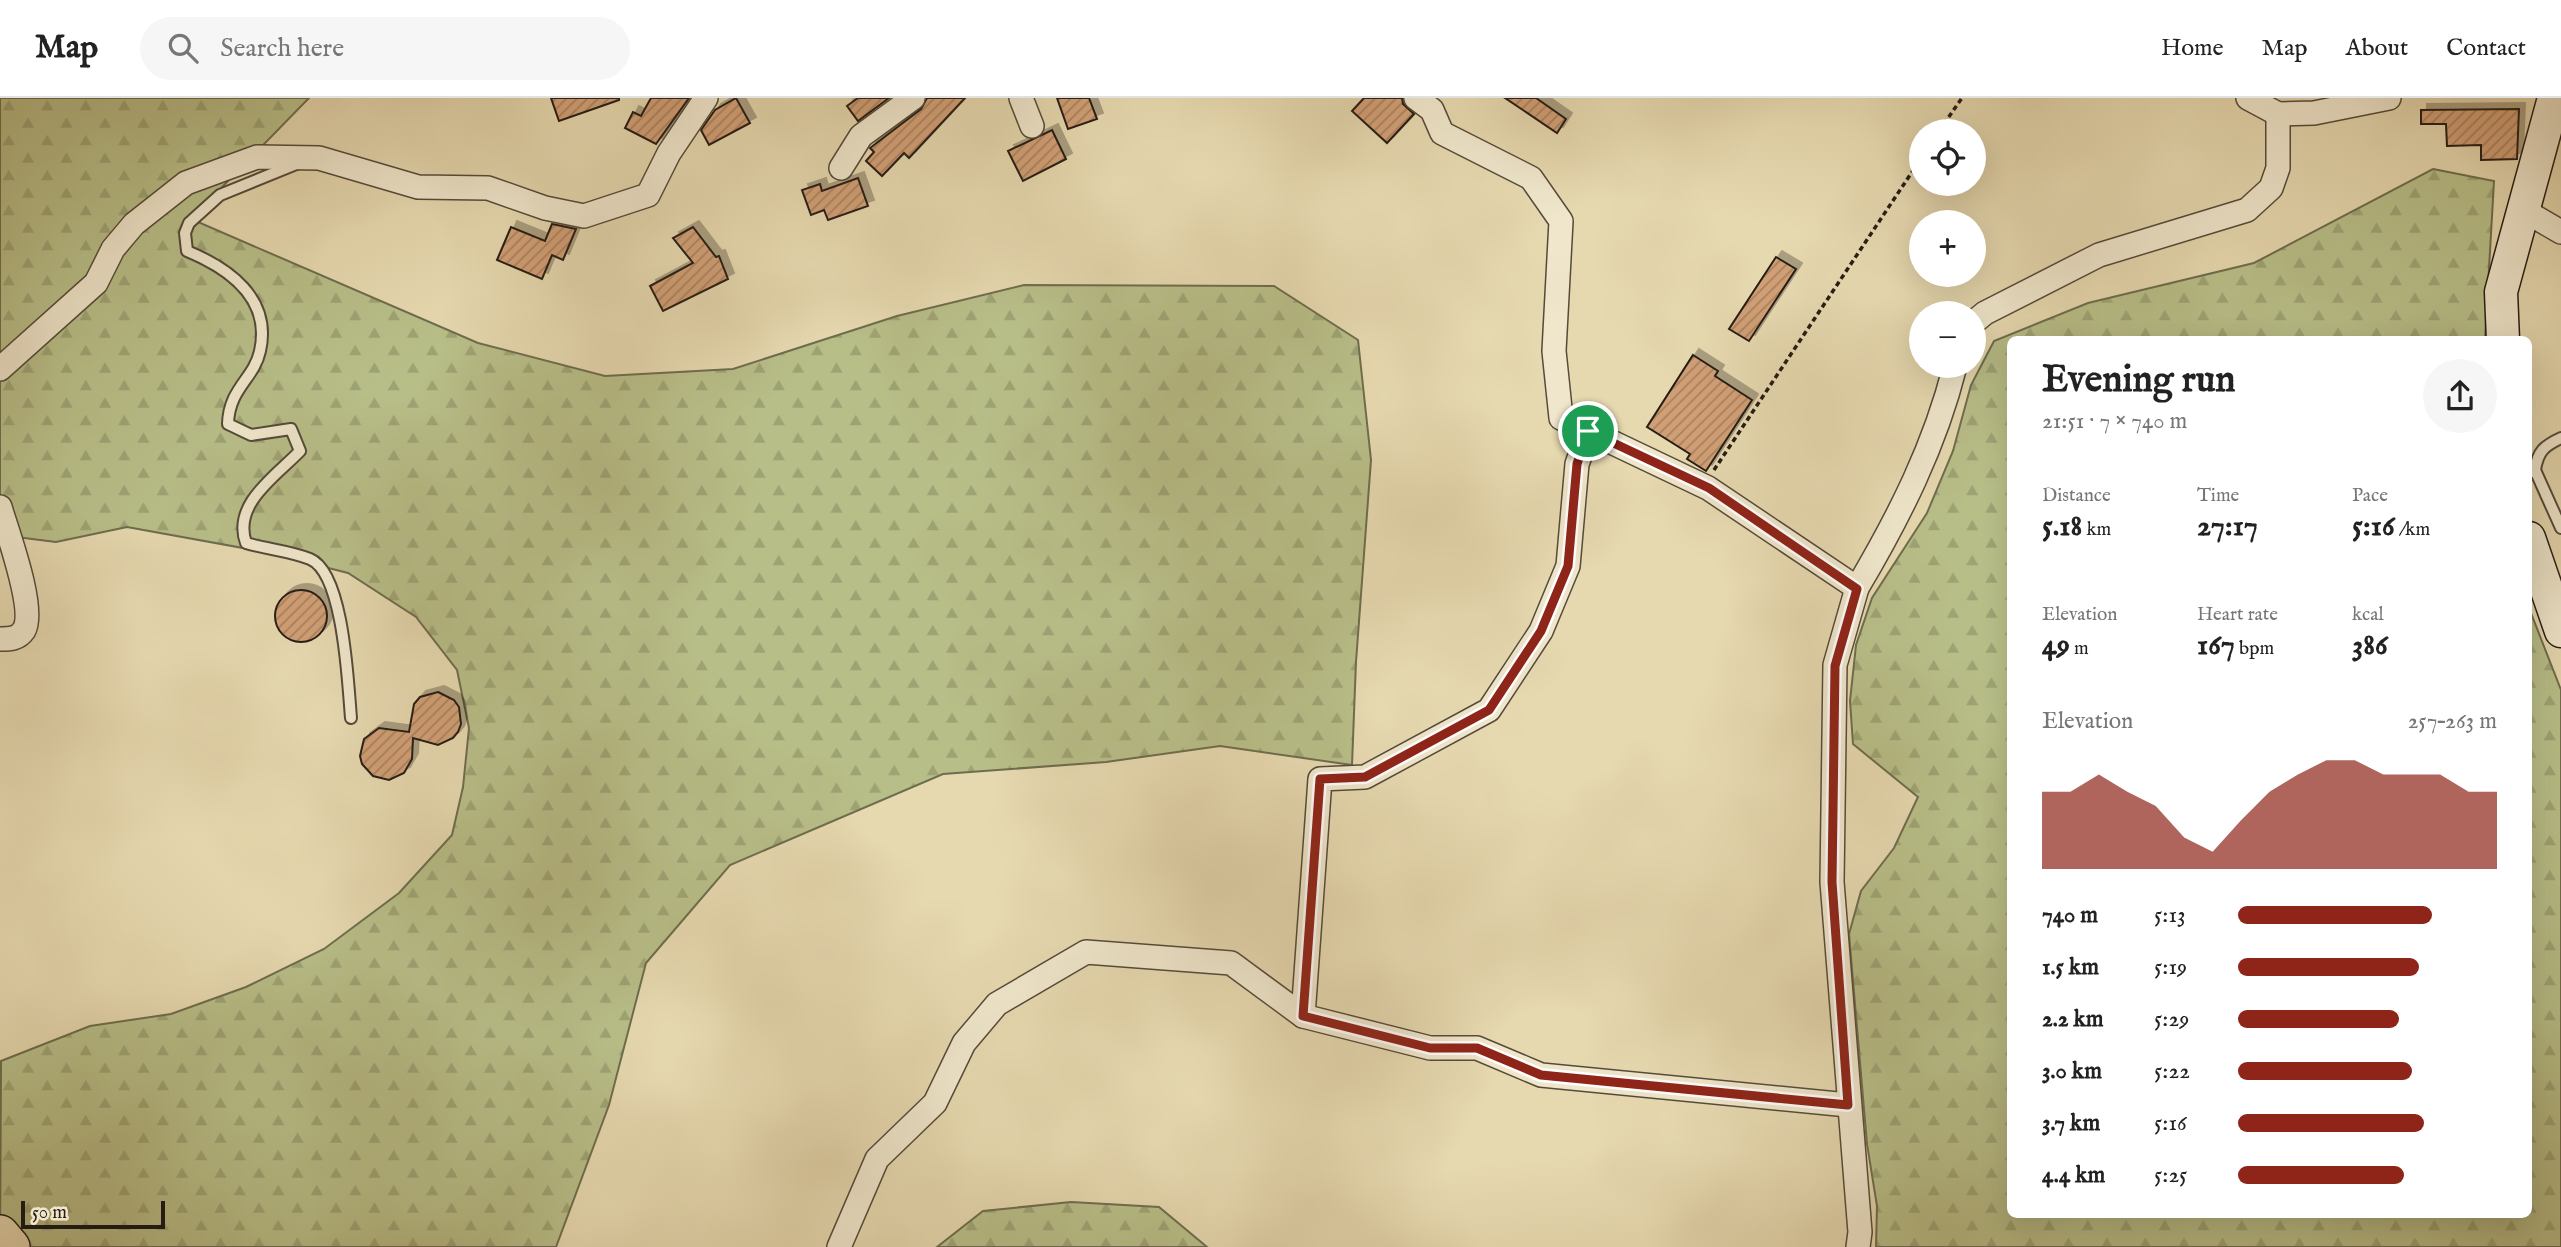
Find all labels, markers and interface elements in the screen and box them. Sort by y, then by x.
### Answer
search box [140,17,630,80]
text: Map [35,27,98,69]
icon: search [164,29,202,67]
text: Search here [220,32,344,65]
text: Home [2161,33,2224,64]
text: Map [2262,33,2308,64]
text: About [2346,33,2408,64]
text: Contact [2446,33,2526,64]
map controls [1909,119,1986,378]
button: locate [1909,119,1986,196]
button: + [1909,210,1986,287]
button: − [1909,301,1986,378]
text: Evening run [2042,357,2236,405]
button: share [2423,359,2497,433]
pin [1558,401,1618,461]
text: 21:51 · 7 × 740 m [2042,407,2187,436]
icon: arrive [1569,412,1607,450]
text: Distance [2042,484,2111,508]
text: Time [2197,484,2239,508]
text: Pace [2352,484,2388,508]
text: 5.18 [2042,508,2082,546]
text: 27:17 [2197,508,2258,546]
text: 5:16 [2352,508,2395,546]
text: km [2082,518,2111,542]
text: /km [2395,518,2430,542]
text: Elevation [2042,603,2117,627]
text: Heart rate [2197,603,2278,627]
text: kcal [2352,603,2384,627]
text: 49 [2042,627,2070,665]
text: 167 [2197,627,2235,665]
text: 386 [2352,627,2388,665]
text: m [2070,637,2089,661]
text: bpm [2235,637,2274,661]
text: Elevation [2042,707,2133,736]
text: 257–263 m [2408,707,2497,736]
text: 740 m [2042,901,2098,930]
text: 5:13 [2154,901,2186,930]
text: 1.5 km [2042,953,2099,982]
text: 5:19 [2154,953,2187,982]
text: 2.2 km [2042,1005,2104,1034]
text: 5:29 [2154,1005,2189,1034]
text: 3.0 km [2042,1057,2102,1086]
text: 5:22 [2154,1057,2190,1086]
text: 3.7 km [2042,1109,2100,1138]
text: 5:16 [2154,1109,2187,1138]
text: 4.4 km [2042,1161,2105,1190]
text: 5:25 [2154,1161,2187,1190]
scale bar [21,1198,164,1230]
text: 50 m [32,1201,67,1225]

